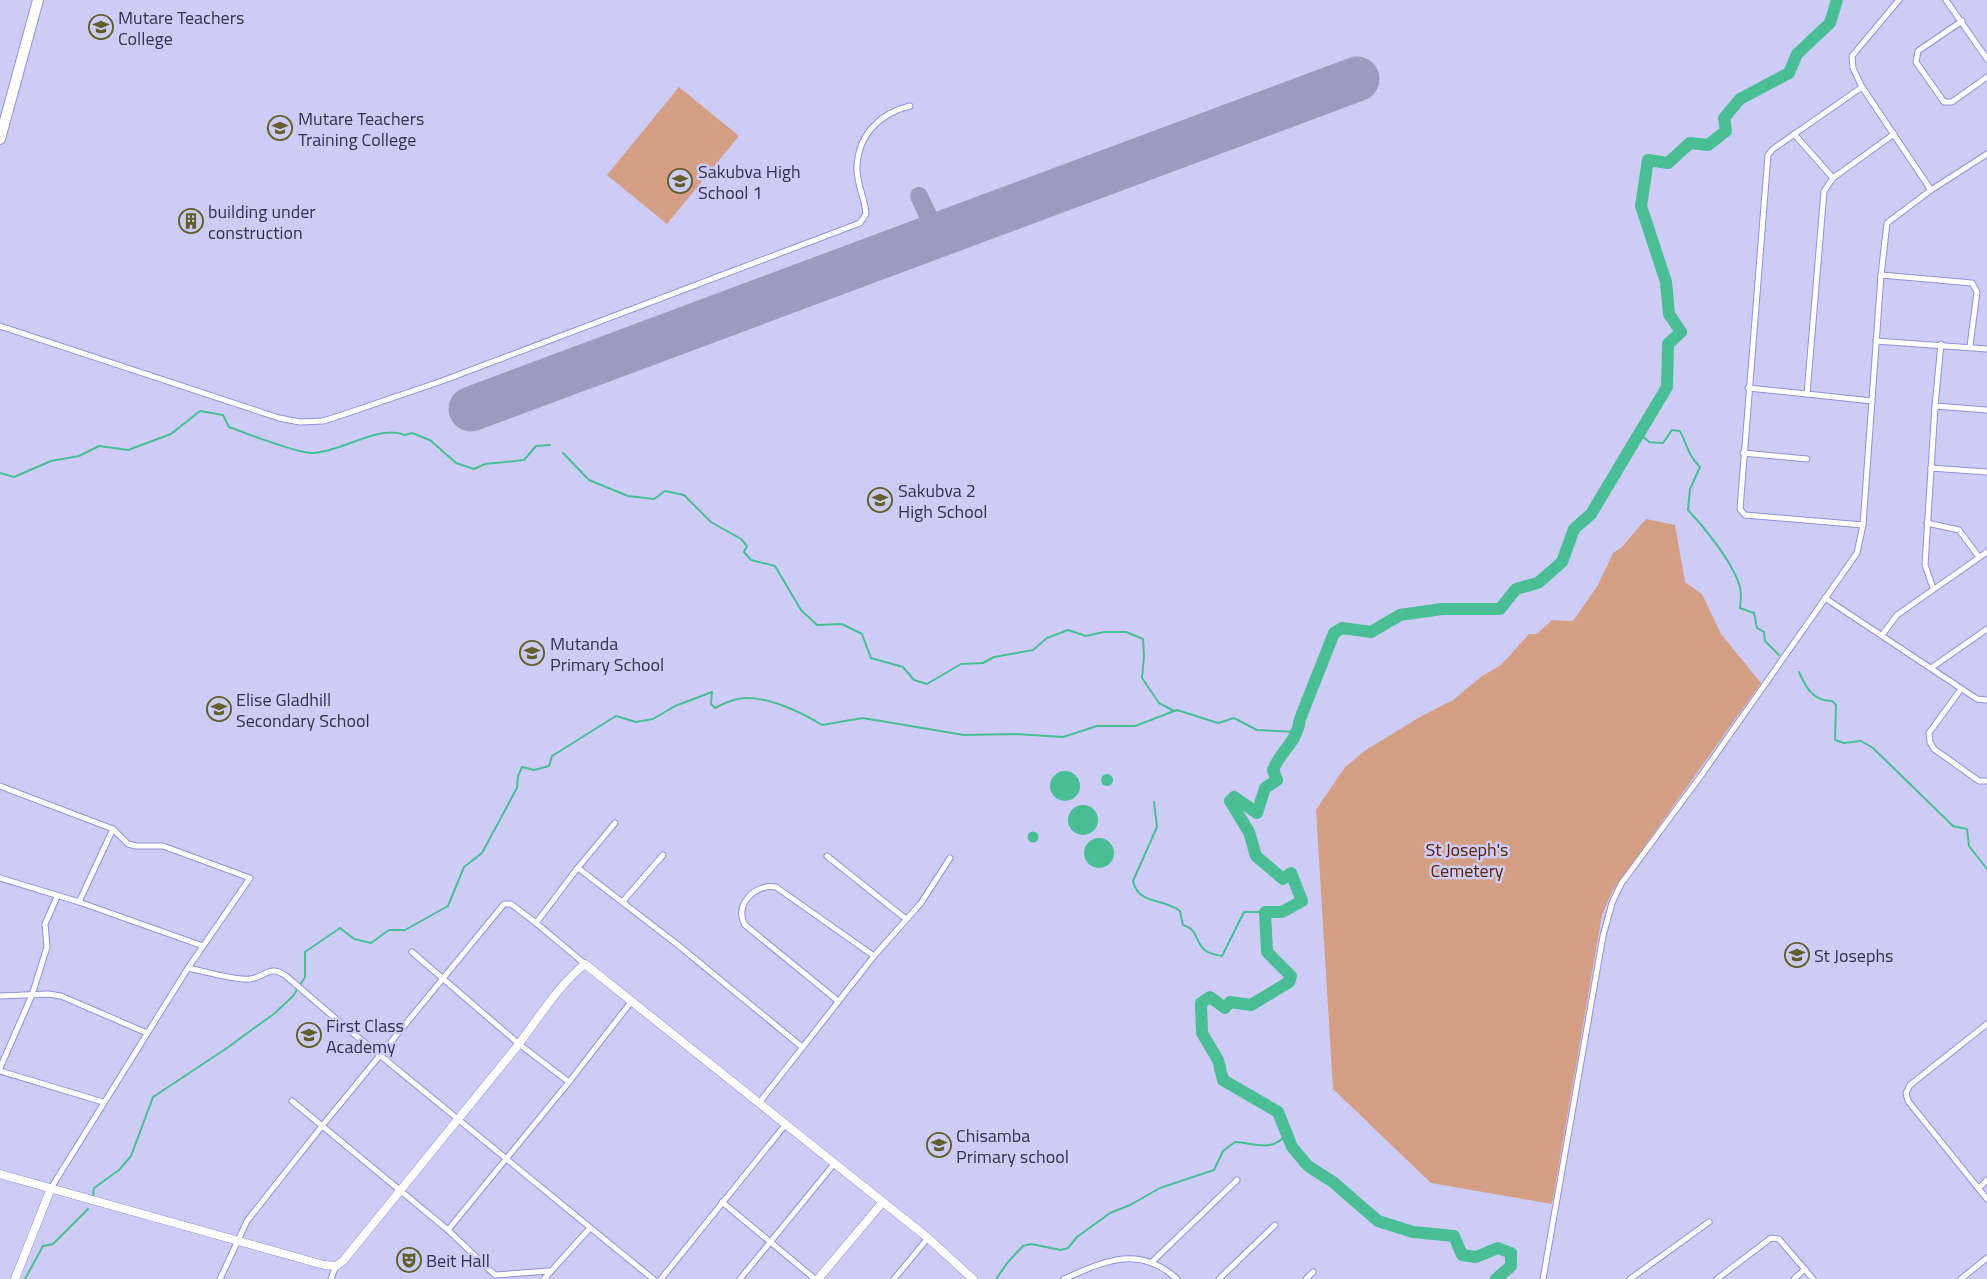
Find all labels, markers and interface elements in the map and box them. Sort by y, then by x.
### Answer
place label: Mutare Teachers College [118,4,244,52]
school or university icon: Mutare Teachers College [88,14,114,40]
place label: Mutare Teachers Training College [298,105,424,153]
school or university icon: Mutare Teachers Training College [267,115,293,141]
place label: Sakubva High School 1 [698,158,801,206]
school or university icon: Sakubva High School 1 [667,168,693,194]
place label: building under construction [208,198,316,246]
building icon: building under construction [178,208,204,234]
place label: Sakubva 2 High School [898,477,987,525]
school or university icon: Sakubva 2 High School [867,487,893,513]
place label: Mutanda Primary School [550,630,664,678]
school or university icon: Mutanda Primary School [519,640,545,666]
place label: Elise Gladhill Secondary School [236,686,370,734]
school or university icon: Elise Gladhill Secondary School [206,696,232,722]
park label: St Joseph's Cemetery [1426,836,1508,884]
school or university icon: St Josephs [1784,942,1810,968]
place label: St Josephs [1814,942,1893,969]
place label: First Class Academy [326,1012,404,1060]
school or university icon: First Class Academy [296,1022,322,1048]
place label: Chisamba Primary school [956,1122,1069,1170]
school or university icon: Chisamba Primary school [926,1132,952,1158]
theatre icon: Beit Hall [396,1247,422,1273]
place label: Beit Hall [426,1247,490,1274]

